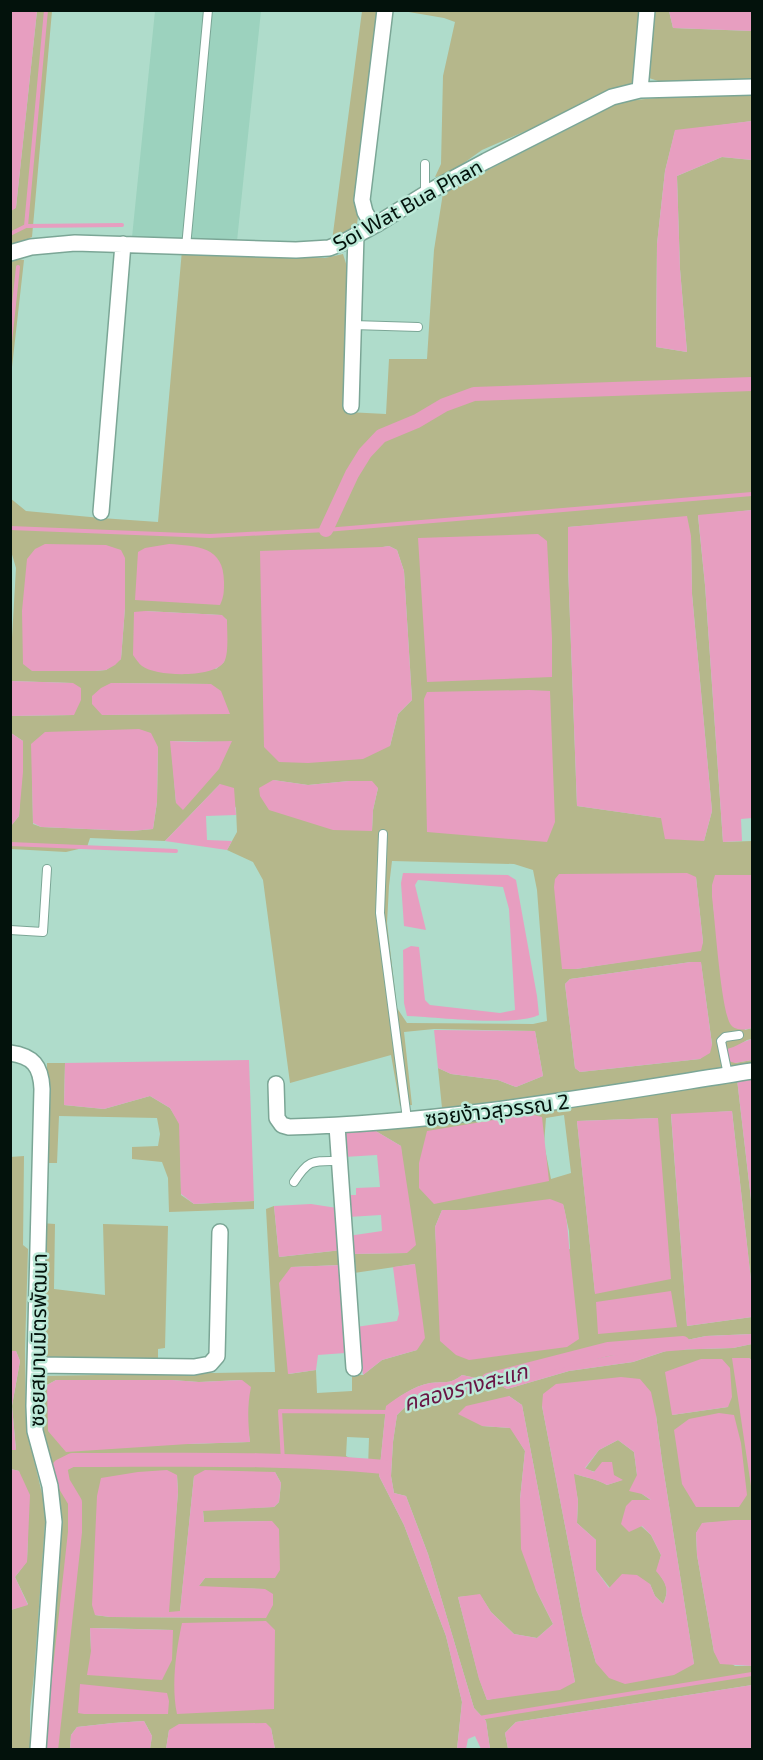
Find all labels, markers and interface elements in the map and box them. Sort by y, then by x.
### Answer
street label: Soi Wat Bua Phan [328,153,486,255]
street label: ซอยง้าวสุวรรณ 2 [424,1088,571,1132]
street label: ซอยสมานมิตรพัฒนา [23,1253,51,1427]
water label: คลองรางสะแก [400,1357,531,1415]

